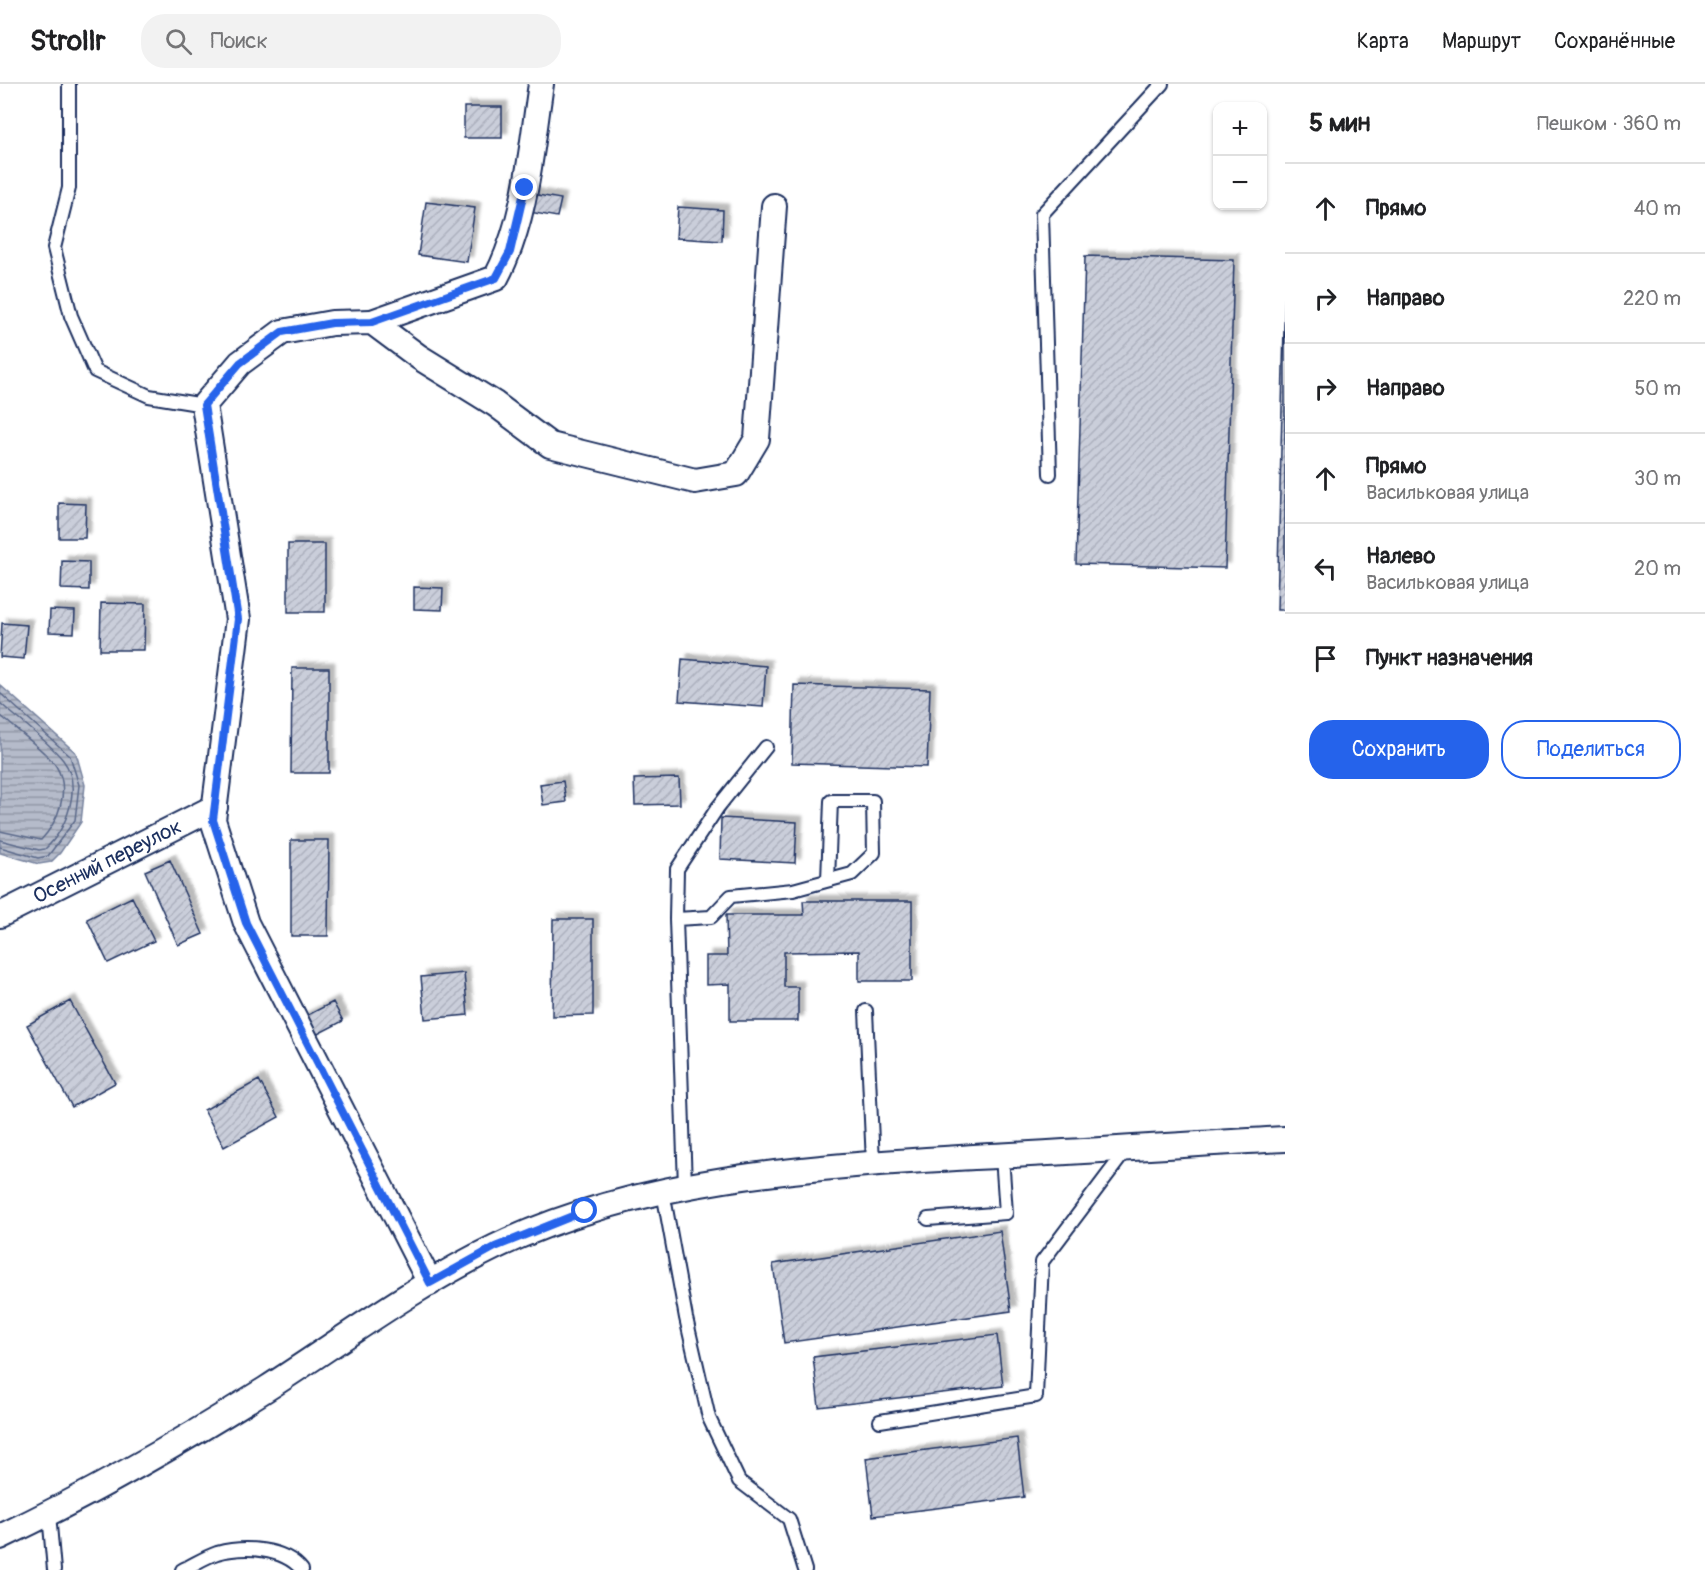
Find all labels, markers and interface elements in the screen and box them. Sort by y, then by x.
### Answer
search box [141,14,561,68]
text: Strollr [30,24,105,59]
icon: search [162,25,195,58]
text: Поиск [210,27,268,55]
text: Карта [1357,28,1409,55]
text: Маршрут [1442,28,1521,55]
text: Сохранённые [1554,28,1675,55]
map controls [1213,102,1267,210]
button: + [1213,102,1267,156]
text: 5 мин [1309,107,1370,139]
text: Пешком · 360 m [1537,111,1681,136]
button: − [1213,156,1267,210]
route end [511,174,537,200]
icon: ahead [1309,192,1342,225]
text: Прямо [1366,194,1426,222]
text: 40 m [1634,196,1681,221]
icon: right [1309,282,1342,315]
text: Направо [1366,284,1445,312]
text: 220 m [1623,286,1681,311]
icon: right [1309,372,1342,405]
text: Направо [1366,374,1445,402]
text: 50 m [1634,376,1681,401]
text: Прямо [1366,452,1426,480]
icon: ahead [1309,462,1342,495]
text: 30 m [1634,466,1681,491]
text: Васильковая улица [1366,480,1529,505]
text: Налево [1366,542,1435,570]
icon: left [1309,552,1342,585]
text: 20 m [1634,556,1681,581]
text: Васильковая улица [1366,570,1529,595]
icon: arrive [1309,642,1342,675]
text: Пункт назначения [1366,644,1533,672]
button: Сохранить [1309,720,1489,779]
button: Поделиться [1501,720,1681,779]
street label: Осенний переулок [29,813,186,910]
route start [571,1197,597,1223]

